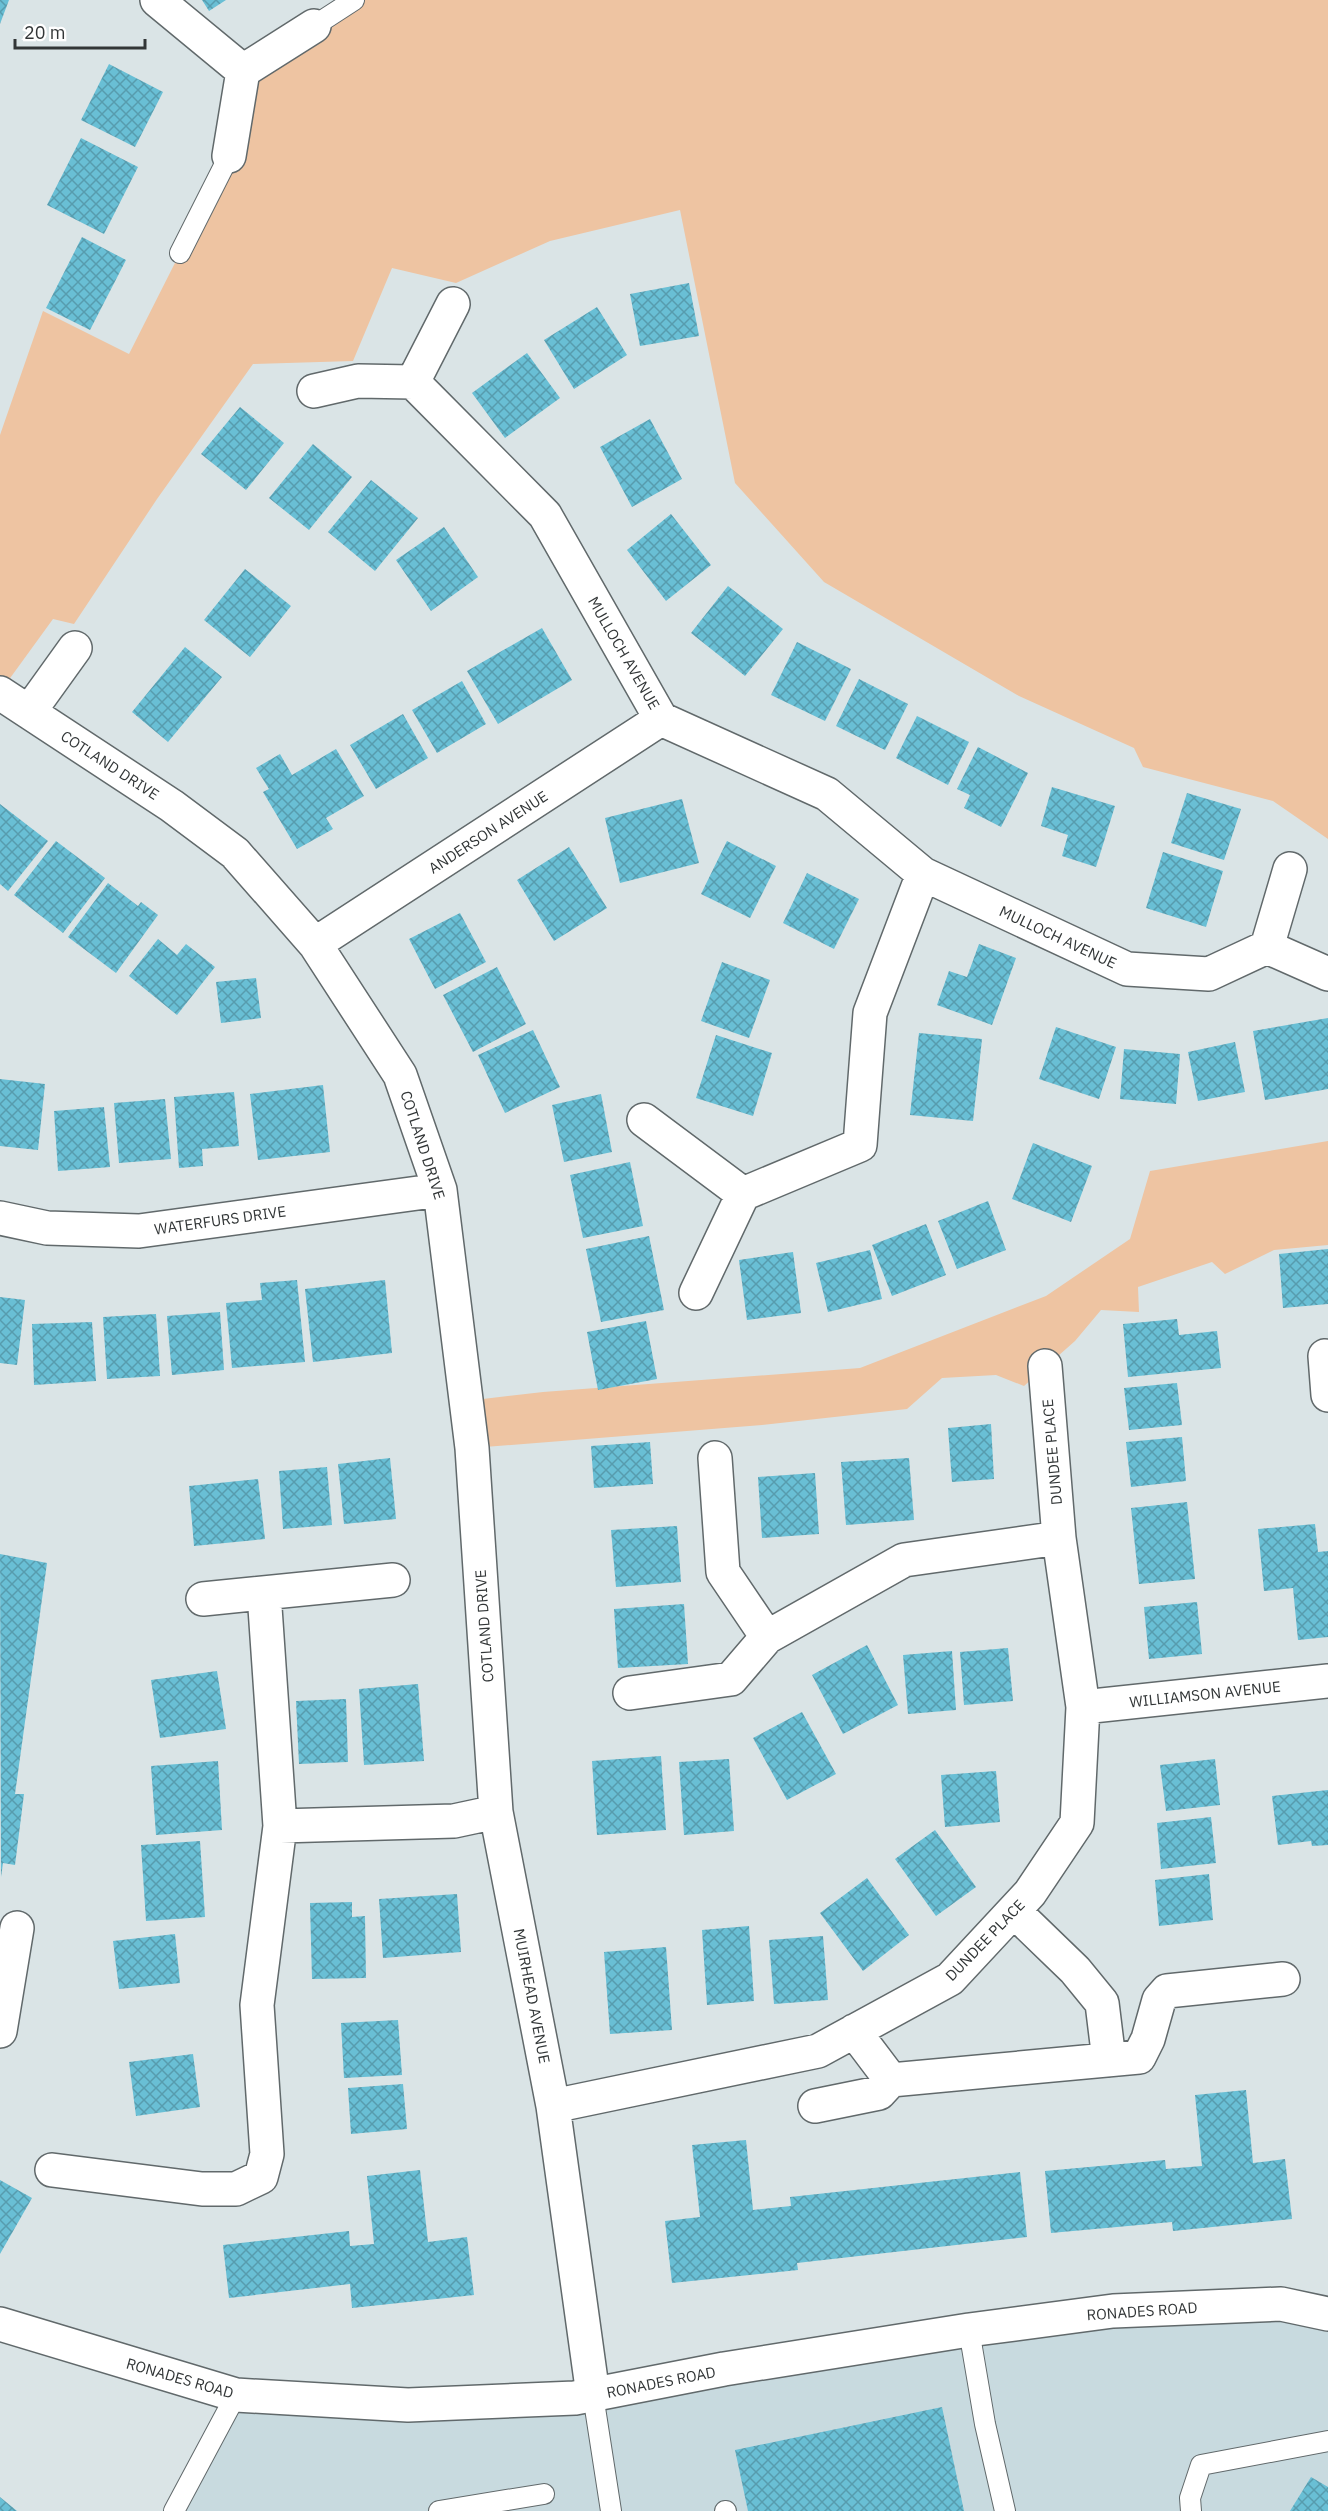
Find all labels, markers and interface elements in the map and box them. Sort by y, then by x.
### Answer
scale bar [15,12,146,50]
text: 20 m [24,21,66,44]
street label: MULLOCH AVENUE [584,593,664,713]
street label: COTLAND DRIVE [57,726,163,804]
street label: ANDERSON AVENUE [425,786,551,878]
street label: MULLOCH AVENUE [996,901,1120,973]
street label: COTLAND DRIVE [396,1088,450,1202]
street label: WATERFURS DRIVE [153,1201,287,1239]
street label: DUNDEE PLACE [1038,1398,1066,1506]
street label: COTLAND DRIVE [471,1569,497,1683]
street label: WILLIAMSON AVENUE [1128,1677,1282,1711]
street label: DUNDEE PLACE [941,1895,1029,1985]
street label: MUIRHEAD AVENUE [510,1927,554,2065]
street label: RONADES ROAD [1086,2298,1198,2324]
street label: RONADES ROAD [124,2354,236,2402]
street label: RONADES ROAD [605,2362,717,2402]

